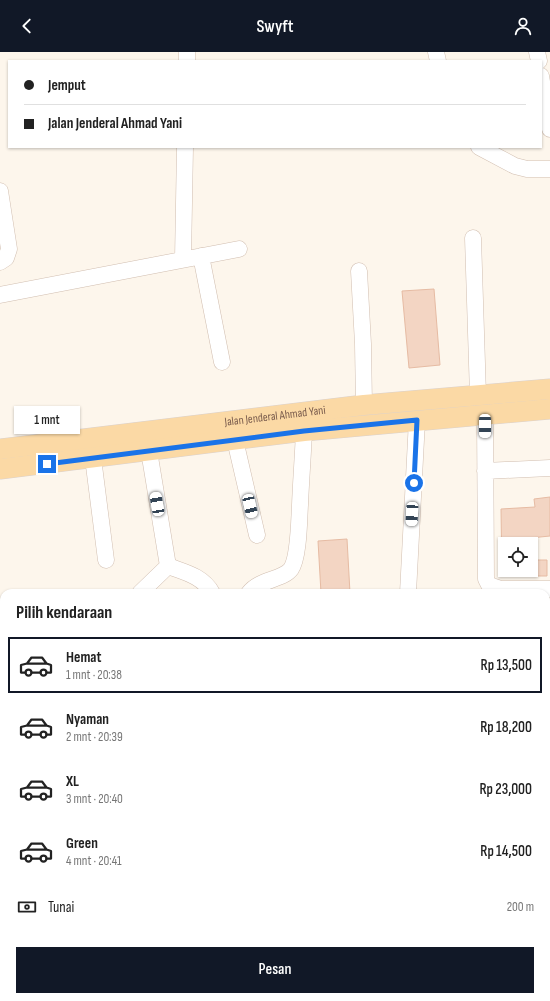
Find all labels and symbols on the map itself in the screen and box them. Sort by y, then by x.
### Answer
street label: Jalan Jenderal Ahmad Yani [223,403,326,430]
callout: 1 mnt [14,406,80,434]
car [479,414,491,438]
route end [38,455,56,473]
route start [405,474,423,492]
car [149,491,165,517]
car [241,493,259,519]
car [405,502,419,526]

